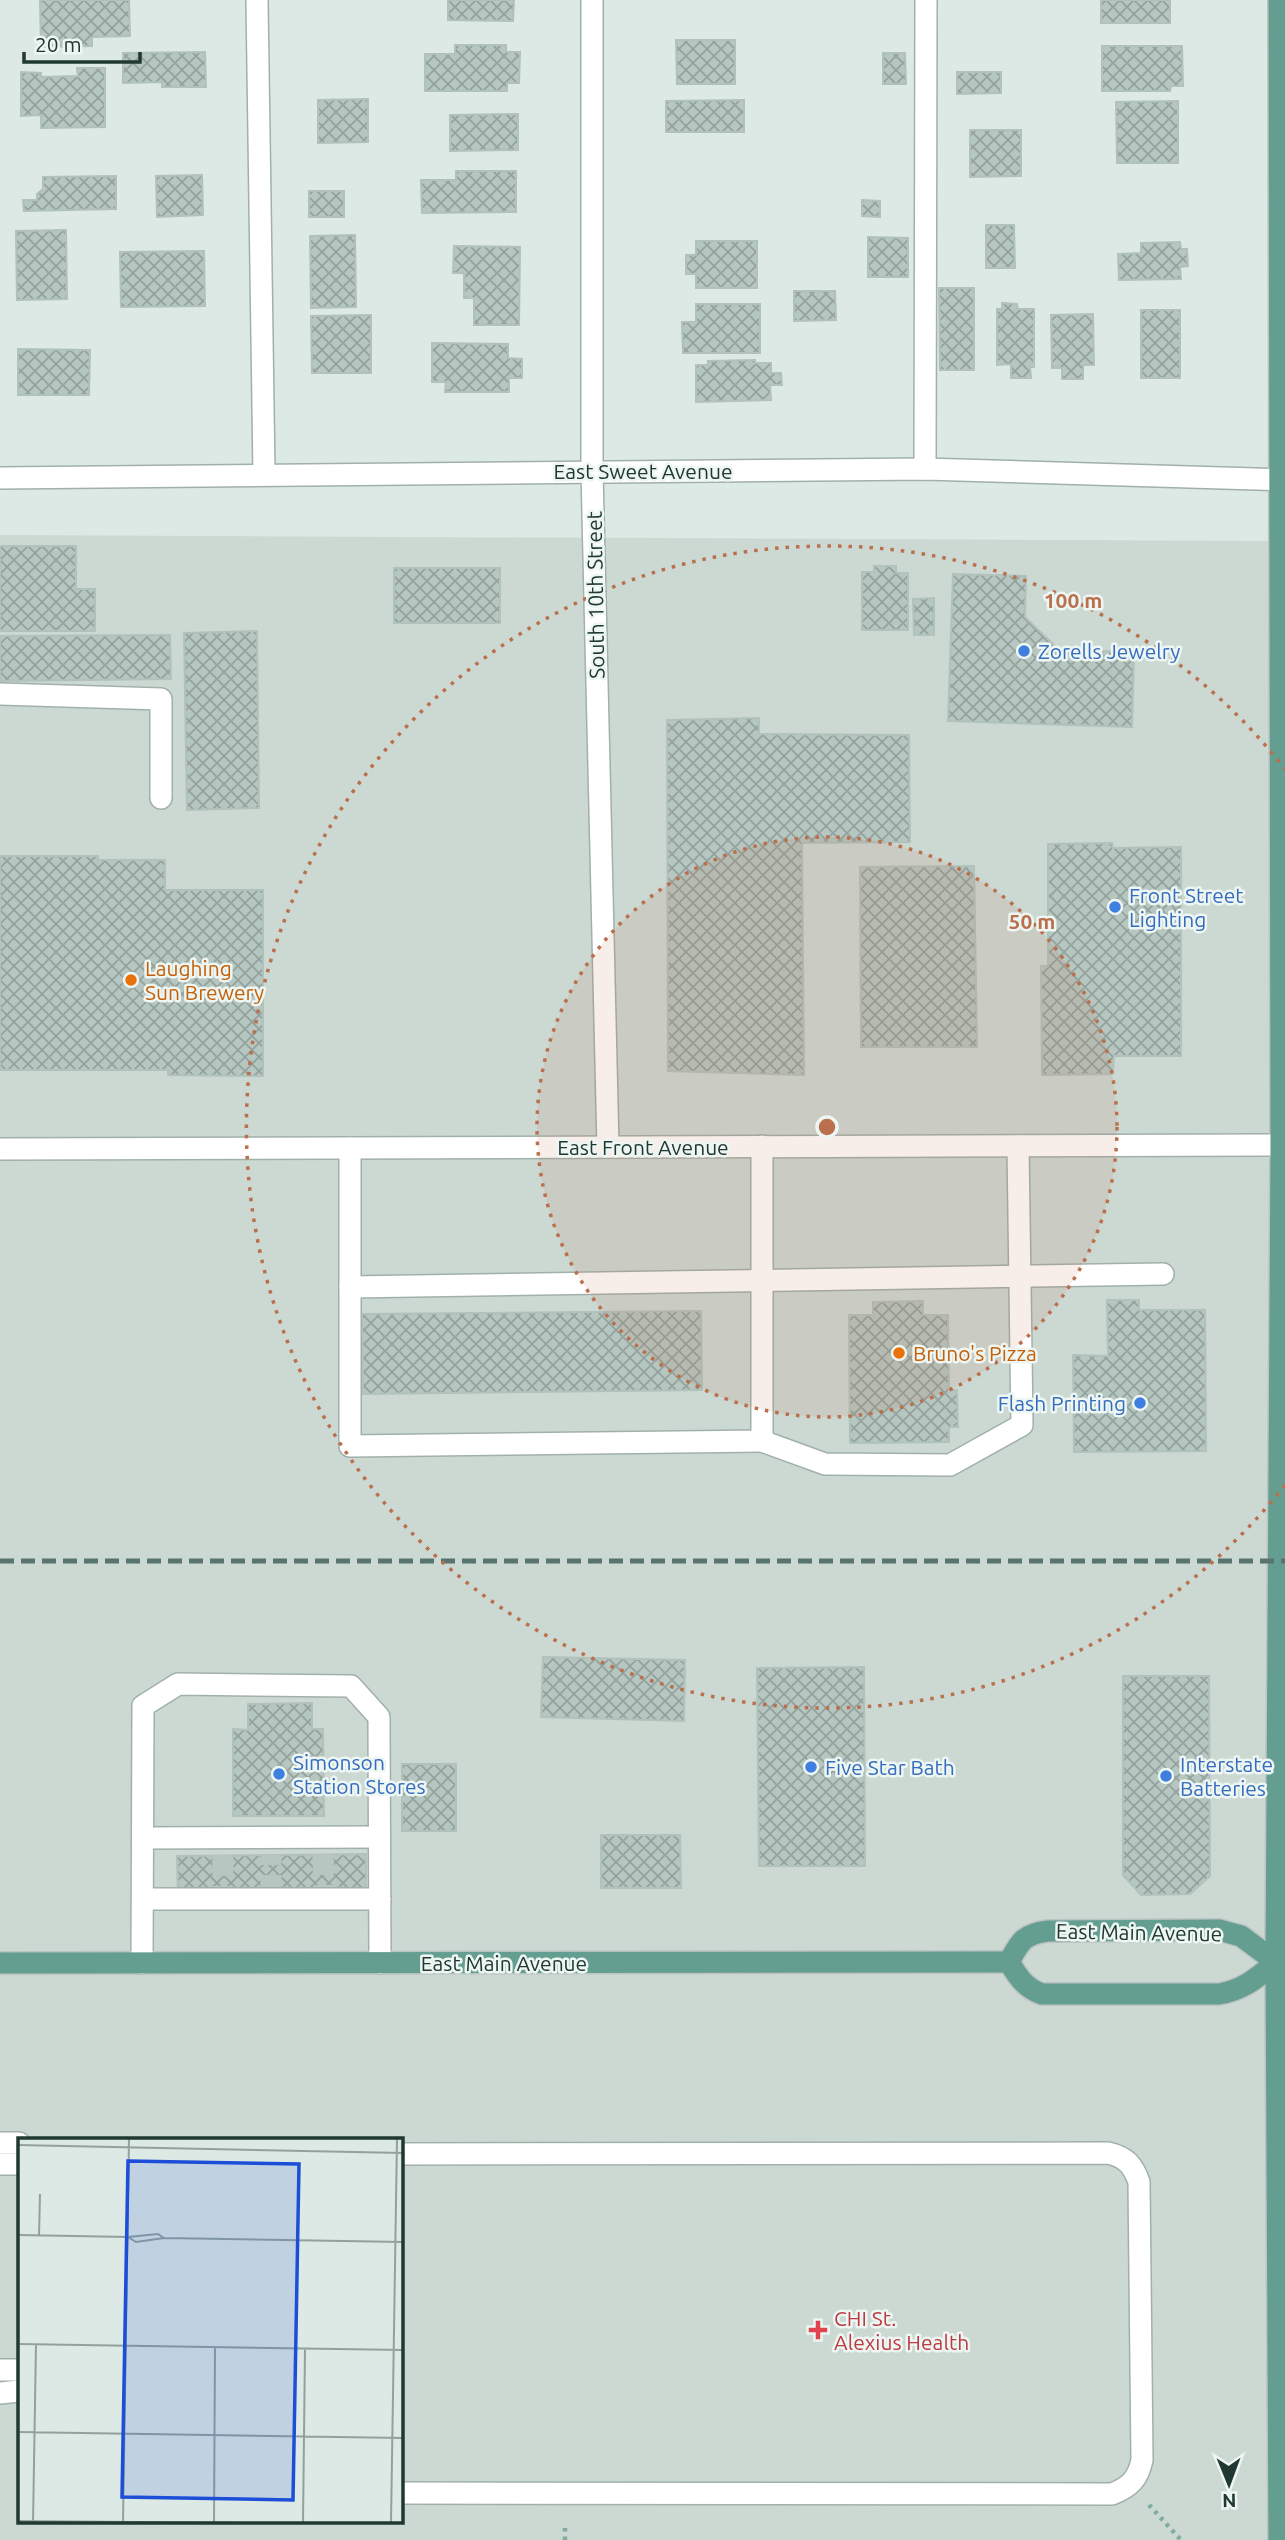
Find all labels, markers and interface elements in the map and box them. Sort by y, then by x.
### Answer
scale bar [24,21,140,65]
text: 20 m [35,32,82,56]
street label: East Sweet Avenue [554,459,732,483]
street label: South 10th Street [582,511,608,679]
text: 100 m [1044,588,1102,612]
place label: Zorells Jewelry [1038,639,1180,663]
marker: Zorells Jewelry [1016,643,1032,659]
place label: Front Street Lighting [1129,883,1244,931]
marker: Front Street Lighting [1107,899,1123,915]
text: 50 m [1009,909,1055,933]
place label: Laughing Sun Brewery [145,956,264,1004]
marker: Laughing Sun Brewery [123,972,139,988]
centre of rings [815,1115,839,1139]
street label: East Front Avenue [557,1135,729,1159]
place label: Bruno's Pizza [913,1341,1037,1365]
marker: Bruno's Pizza [891,1345,907,1361]
place label: Flash Printing [998,1391,1126,1415]
marker: Flash Printing [1132,1395,1148,1411]
place label: Simonson Station Stores [293,1750,426,1798]
place label: Interstate Batteries [1180,1752,1273,1800]
place label: Five Star Bath [825,1755,955,1779]
marker: Five Star Bath [803,1759,819,1775]
marker: Simonson Station Stores [271,1766,287,1782]
marker: Interstate Batteries [1158,1768,1174,1784]
street label: East Main Avenue [1056,1919,1222,1945]
street label: East Main Avenue [421,1951,587,1975]
inset map [18,2138,402,2522]
place label: CHI St. Alexius Health [834,2306,969,2354]
marker: CHI St. Alexius Health [808,2320,828,2340]
north arrow [1194,2449,1264,2519]
text: N [1222,2490,1237,2512]

